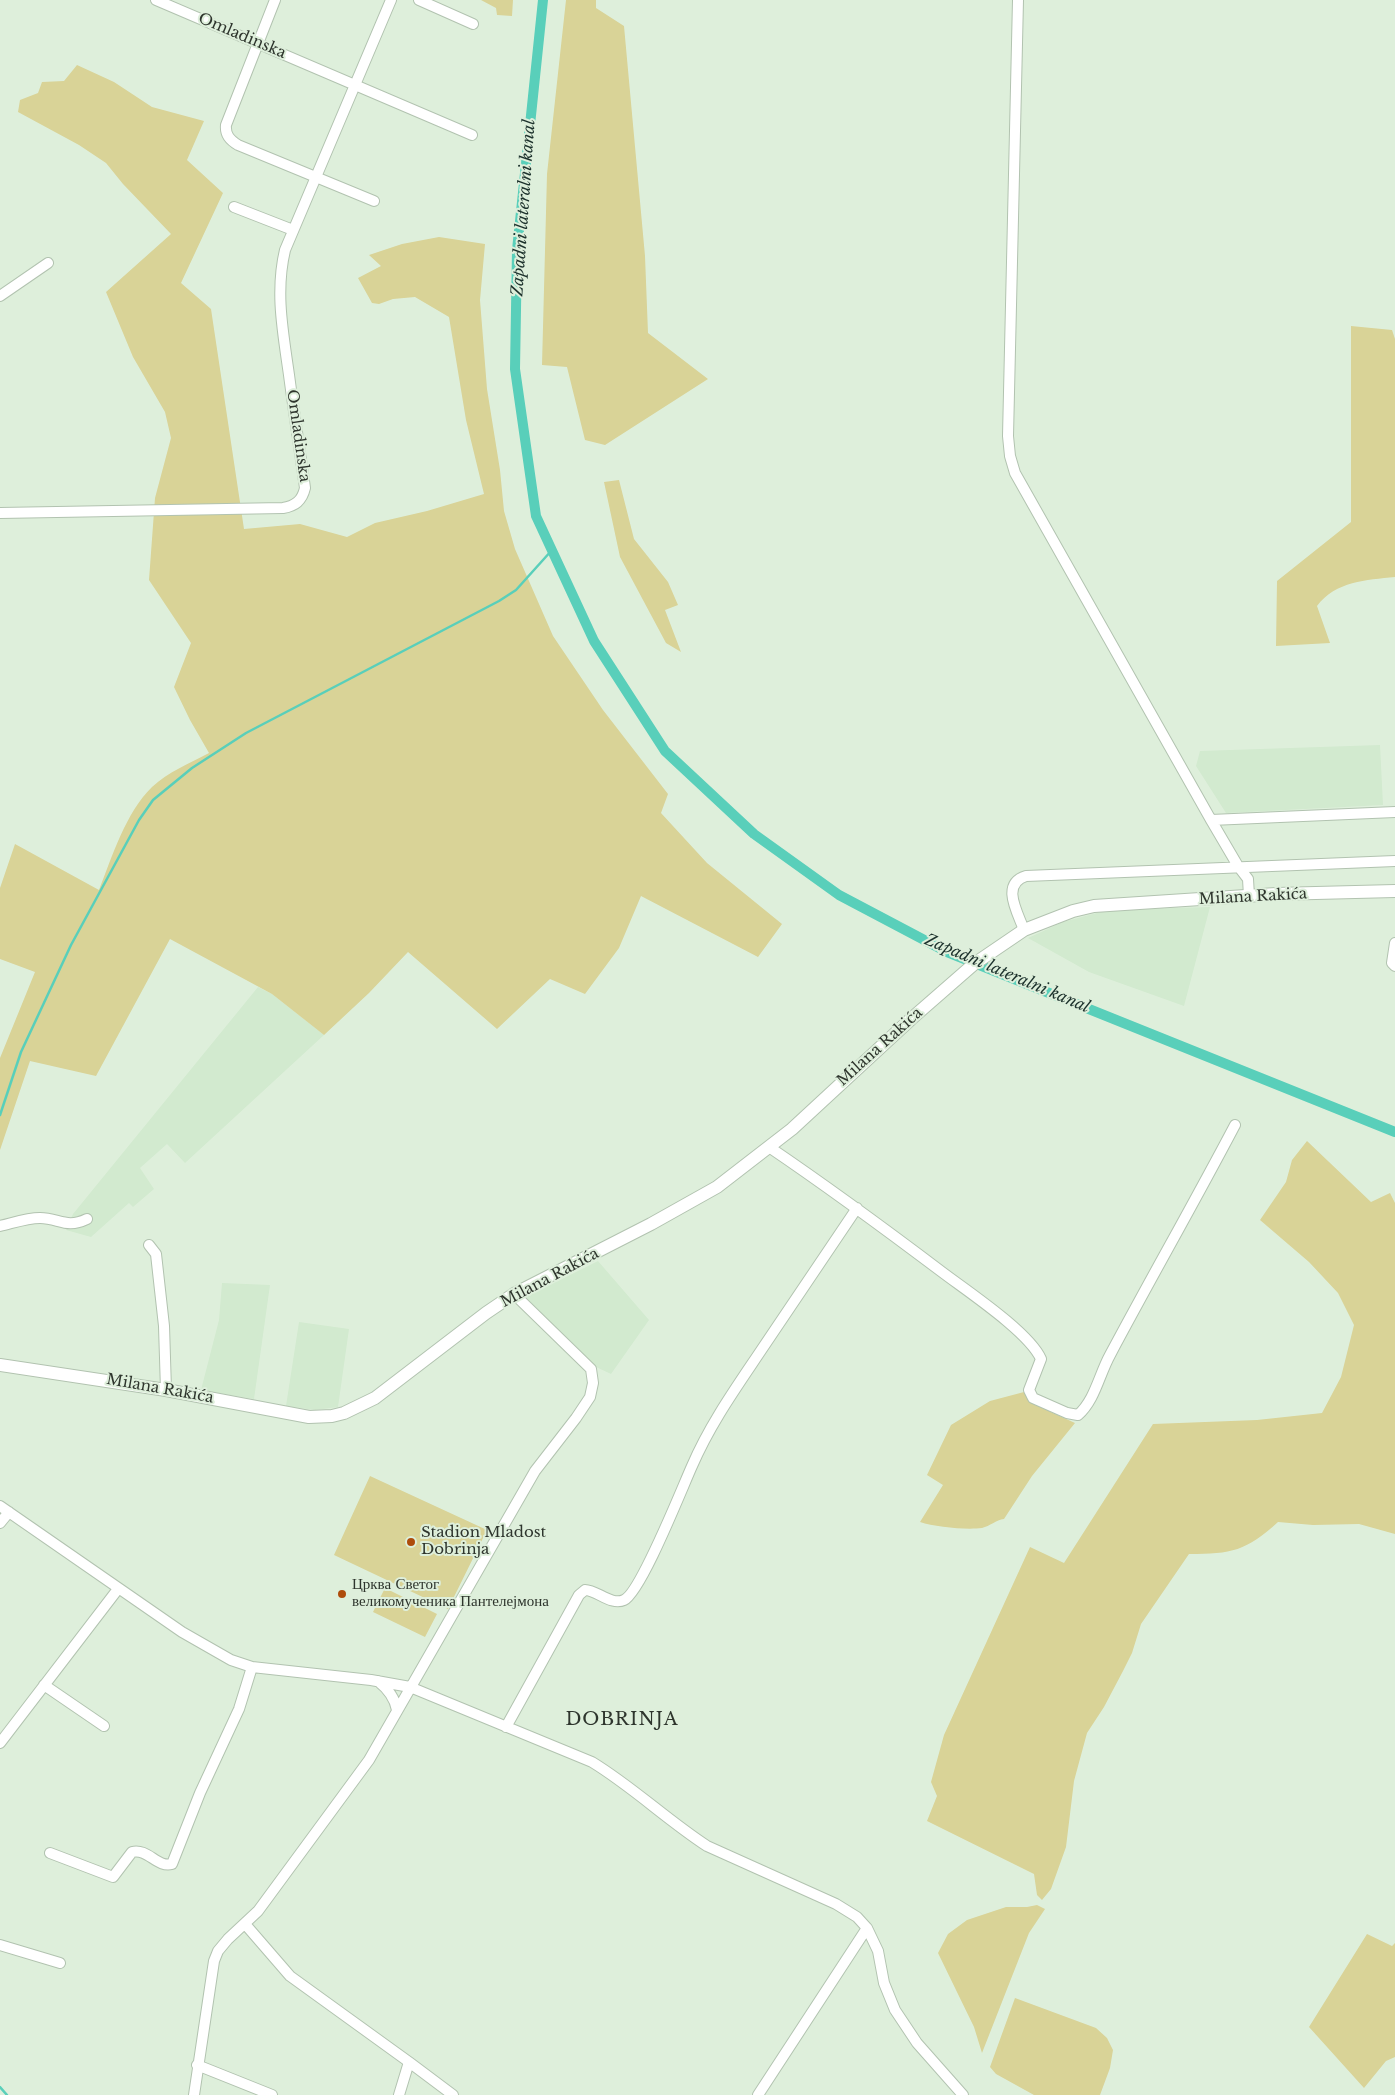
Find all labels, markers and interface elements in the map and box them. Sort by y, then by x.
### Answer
street label: Omladinska [195,9,289,63]
water label: Zapadni lateralni kanal [508,119,540,297]
street label: Omladinska [283,388,313,484]
street label: Milana Rakića [1198,885,1308,909]
water label: Zapadni lateralni kanal [922,931,1092,1017]
street label: Milana Rakića [834,1004,926,1090]
street label: Milana Rakića [498,1245,602,1311]
street label: Milana Rakića [105,1371,215,1407]
place label: Stadion Mladost Dobrinja [421,1524,546,1559]
marker: Stadion Mladost Dobrinja [405,1536,417,1548]
place label: Црква Светог великомученика Пантелејмона [352,1576,549,1611]
marker: Црква Светог великомученика Пантелејмона [336,1588,348,1600]
district label: DOBRINJA [564,1709,680,1731]

